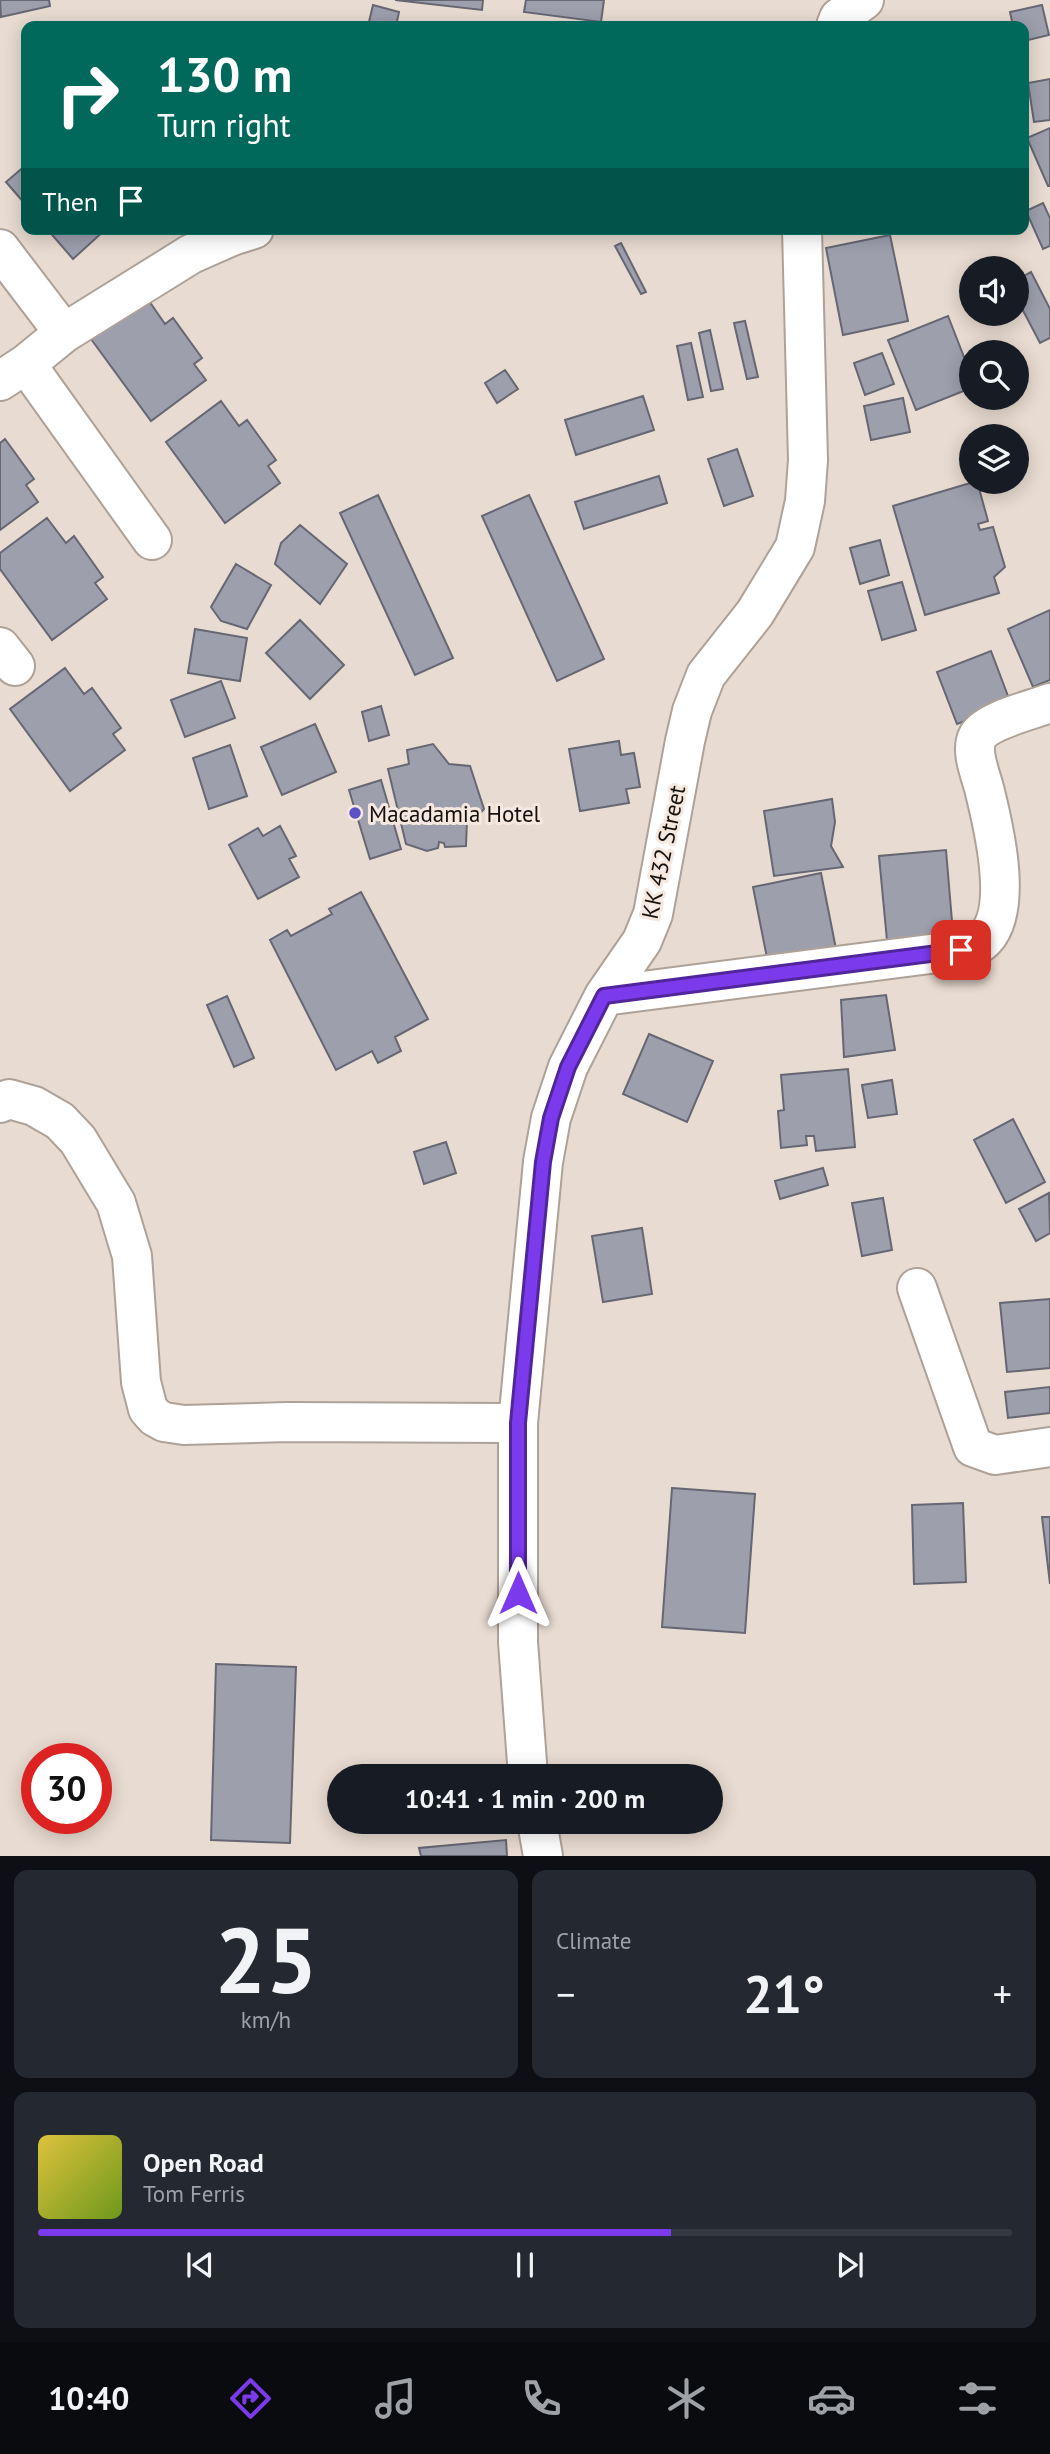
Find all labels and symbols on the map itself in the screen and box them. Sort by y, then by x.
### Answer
street label: KK 432 Street [635,782,691,922]
place label: Macadamia Hotel [369,799,541,828]
marker: Macadamia Hotel [347,805,363,821]
pin [931,920,991,980]
position arrow [481,1556,555,1630]
speed limit sign: 30 [21,1743,112,1834]

